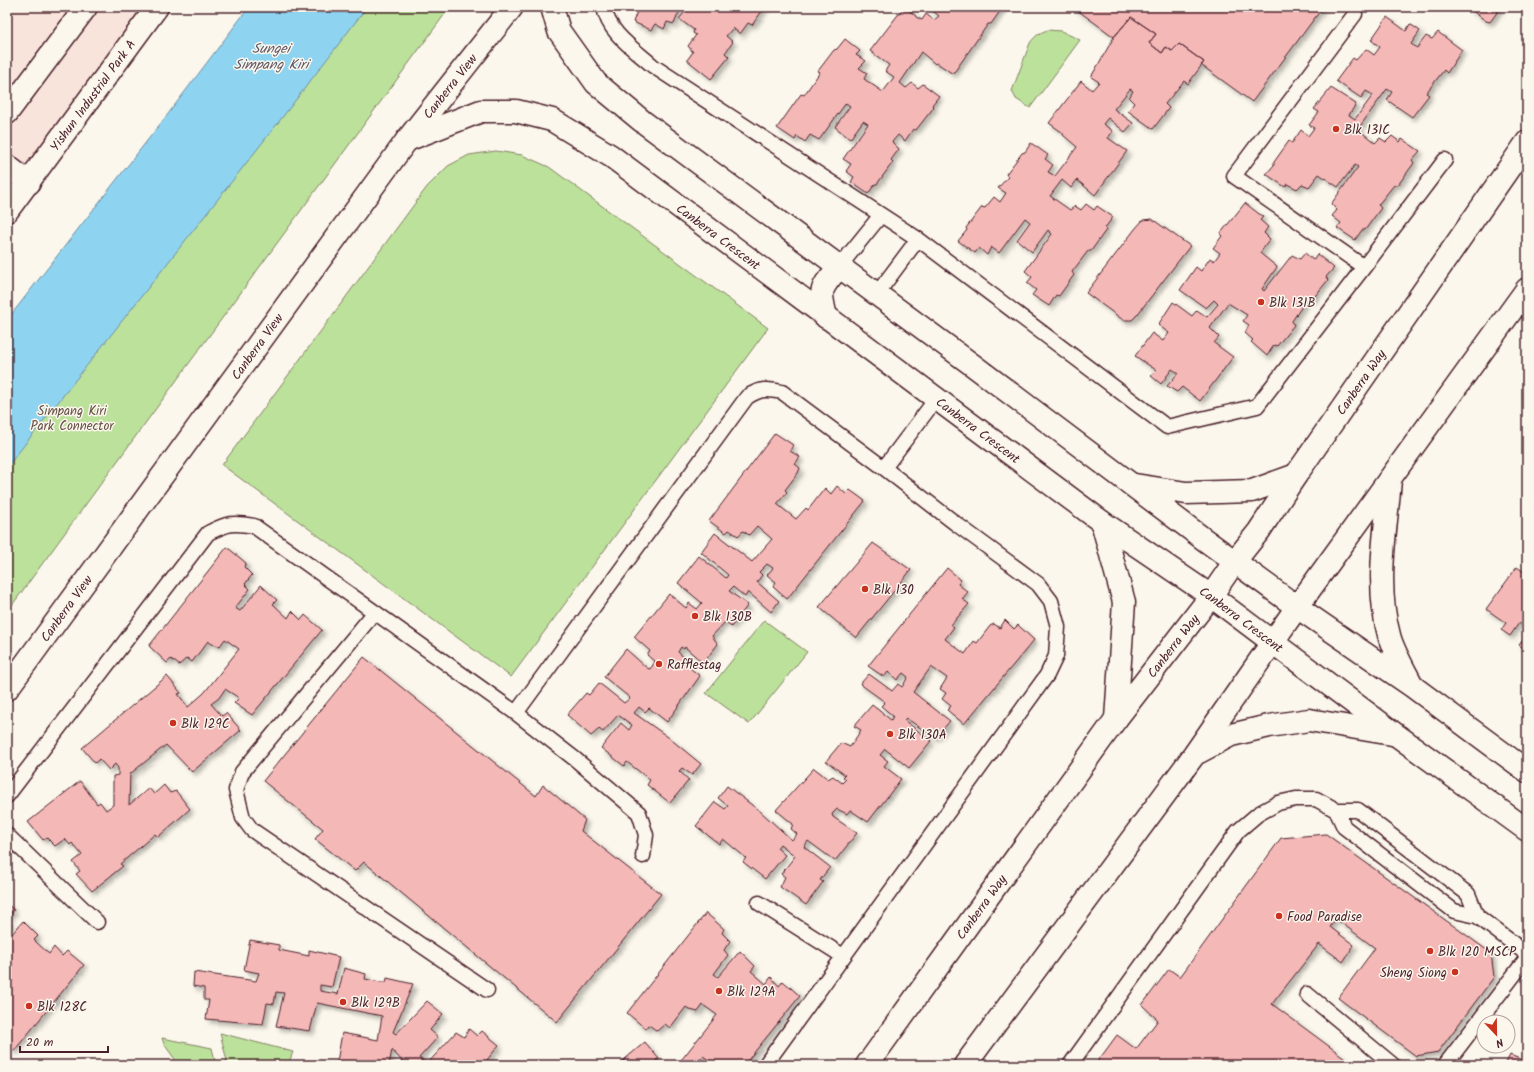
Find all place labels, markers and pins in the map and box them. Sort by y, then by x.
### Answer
place label: Blk 131C [1344,120,1390,141]
marker: Blk 131C [1331,124,1341,134]
place label: Blk 131B [1269,293,1316,314]
marker: Blk 131B [1256,297,1266,307]
place label: Blk 130 [873,580,914,601]
marker: Blk 130 [860,584,870,594]
place label: Blk 130B [703,607,752,628]
marker: Blk 130B [690,611,700,621]
place label: Rafflestag [667,655,721,676]
marker: Rafflestag [654,659,664,669]
place label: Blk 129C [181,714,230,735]
marker: Blk 129C [168,718,178,728]
place label: Blk 130A [898,725,947,746]
marker: Blk 130A [885,729,895,739]
place label: Food Paradise [1287,907,1362,928]
marker: Food Paradise [1274,911,1284,921]
place label: Blk 120 MSCP [1438,942,1517,963]
marker: Blk 120 MSCP [1425,946,1435,956]
place label: Sheng Siong [1380,963,1447,984]
marker: Sheng Siong [1450,967,1460,977]
place label: Blk 129A [727,982,776,1003]
marker: Blk 129A [714,986,724,996]
place label: Blk 129B [351,993,400,1014]
place label: Blk 128C [37,997,87,1018]
marker: Blk 129B [338,997,348,1007]
marker: Blk 128C [24,1001,34,1011]

